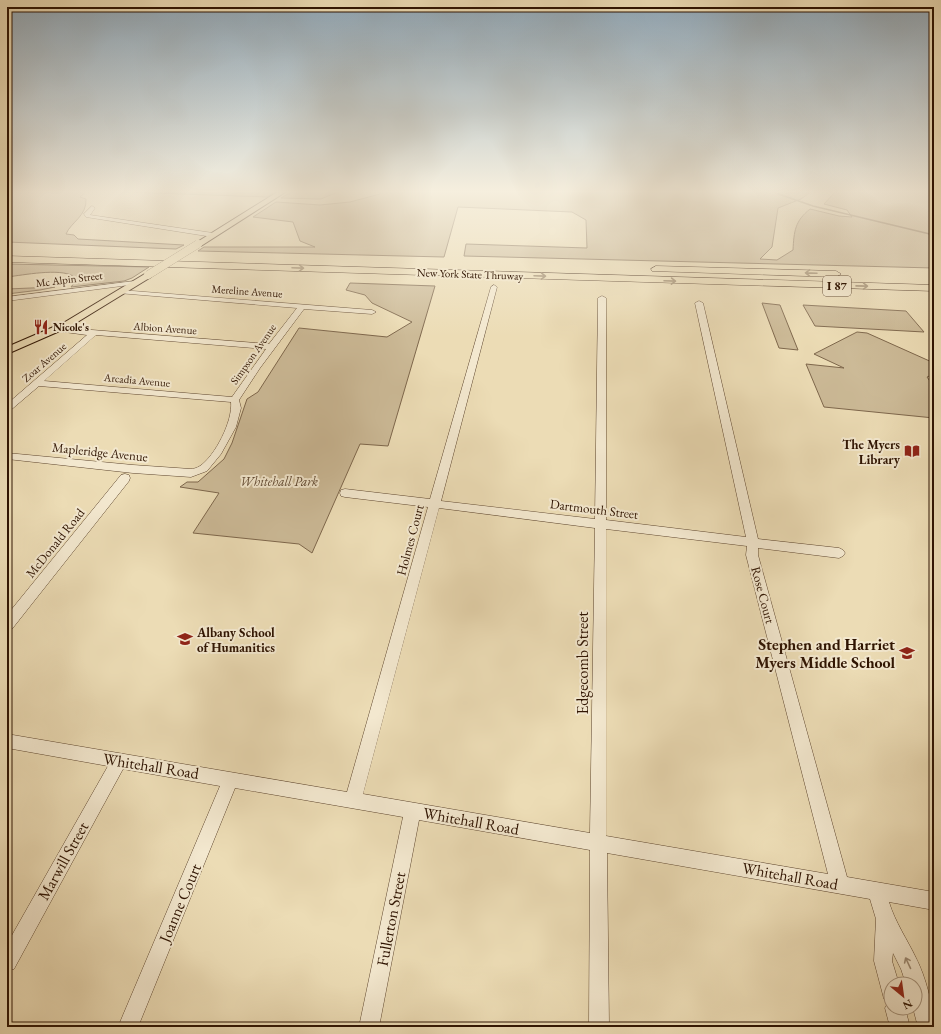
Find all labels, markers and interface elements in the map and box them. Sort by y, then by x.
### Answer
one-way arrow [291,264,304,272]
street label: New York State Thruway [417,265,524,283]
street label: Mc Alpin Street [35,268,104,290]
one-way arrow [805,269,818,277]
one-way arrow [533,273,546,280]
road number: I 87 [823,276,851,296]
one-way arrow [663,277,676,285]
street label: Mereline Avenue [211,282,284,301]
one-way arrow [855,282,868,290]
restaurant icon: Nicole's [32,318,50,336]
street label: Albion Avenue [132,319,198,337]
place label: Nicole's [53,320,89,334]
street label: Simpson Avenue [227,320,279,387]
street label: Zoar Avenue [19,339,69,385]
street label: Arcadia Avenue [102,370,171,390]
place label: The Myers Library [842,436,901,468]
street label: Mapleridge Avenue [51,439,149,465]
library icon: The Myers Library [903,442,921,460]
park label: Whitehall Park [240,473,318,490]
street label: Dartmouth Street [549,495,639,523]
street label: Holmes Court [392,503,428,577]
street label: McDonald Road [22,504,88,581]
street label: Rose Court [747,565,779,625]
street label: Edgecomb Street [572,612,593,714]
place label: Albany School of Humanities [196,624,275,656]
school or university icon: Albany School of Humanities [176,630,194,648]
place label: Stephen and Harriet Myers Middle School [755,634,895,673]
school or university icon: Stephen and Harriet Myers Middle School [898,644,916,662]
street label: Whitehall Road [101,748,201,784]
street label: Whitehall Road [421,802,522,840]
street label: Marwill Street [33,818,93,904]
street label: Whitehall Road [740,857,841,895]
street label: Joanne Court [153,860,206,948]
street label: Fullerton Street [372,870,410,968]
one-way arrow [904,957,911,969]
north arrow [883,976,923,1016]
text: N [900,996,915,1013]

